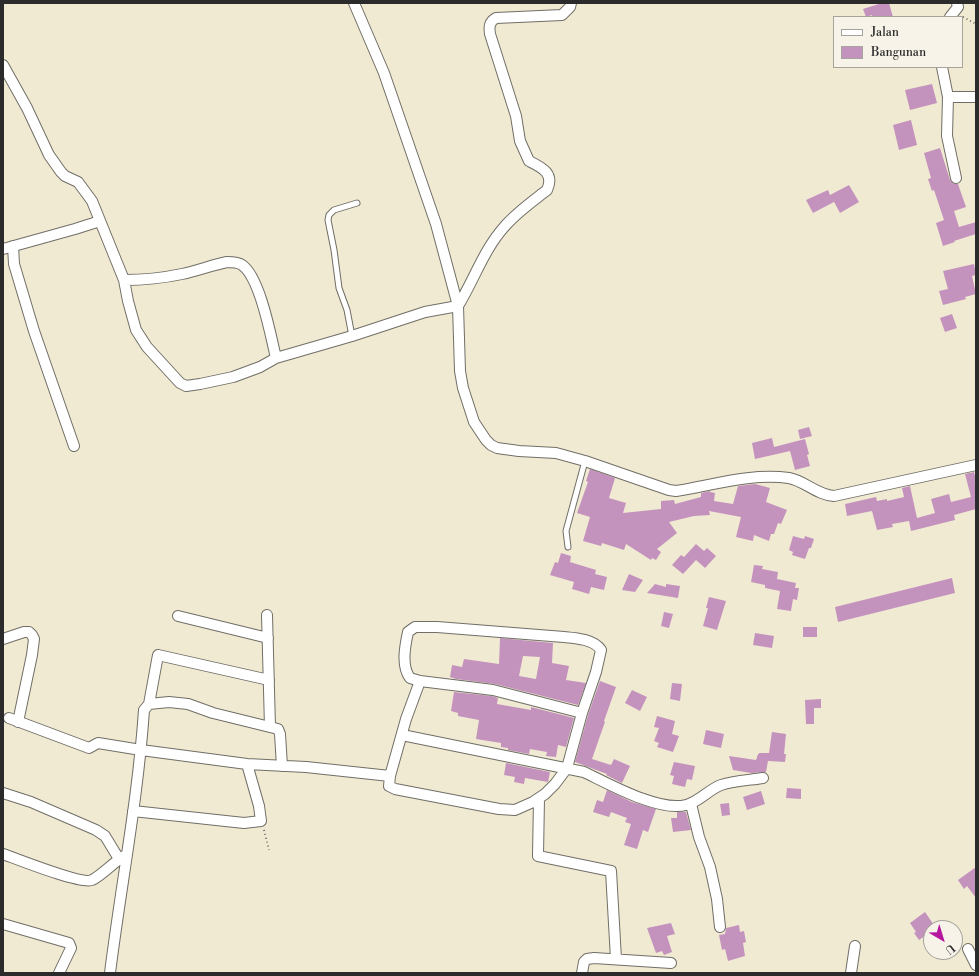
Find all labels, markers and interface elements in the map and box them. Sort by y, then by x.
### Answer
legend [833,16,963,68]
text: Jalan [871,25,899,40]
text: Bangunan [871,45,926,60]
north arrow [923,920,963,960]
text: U [942,941,957,957]

